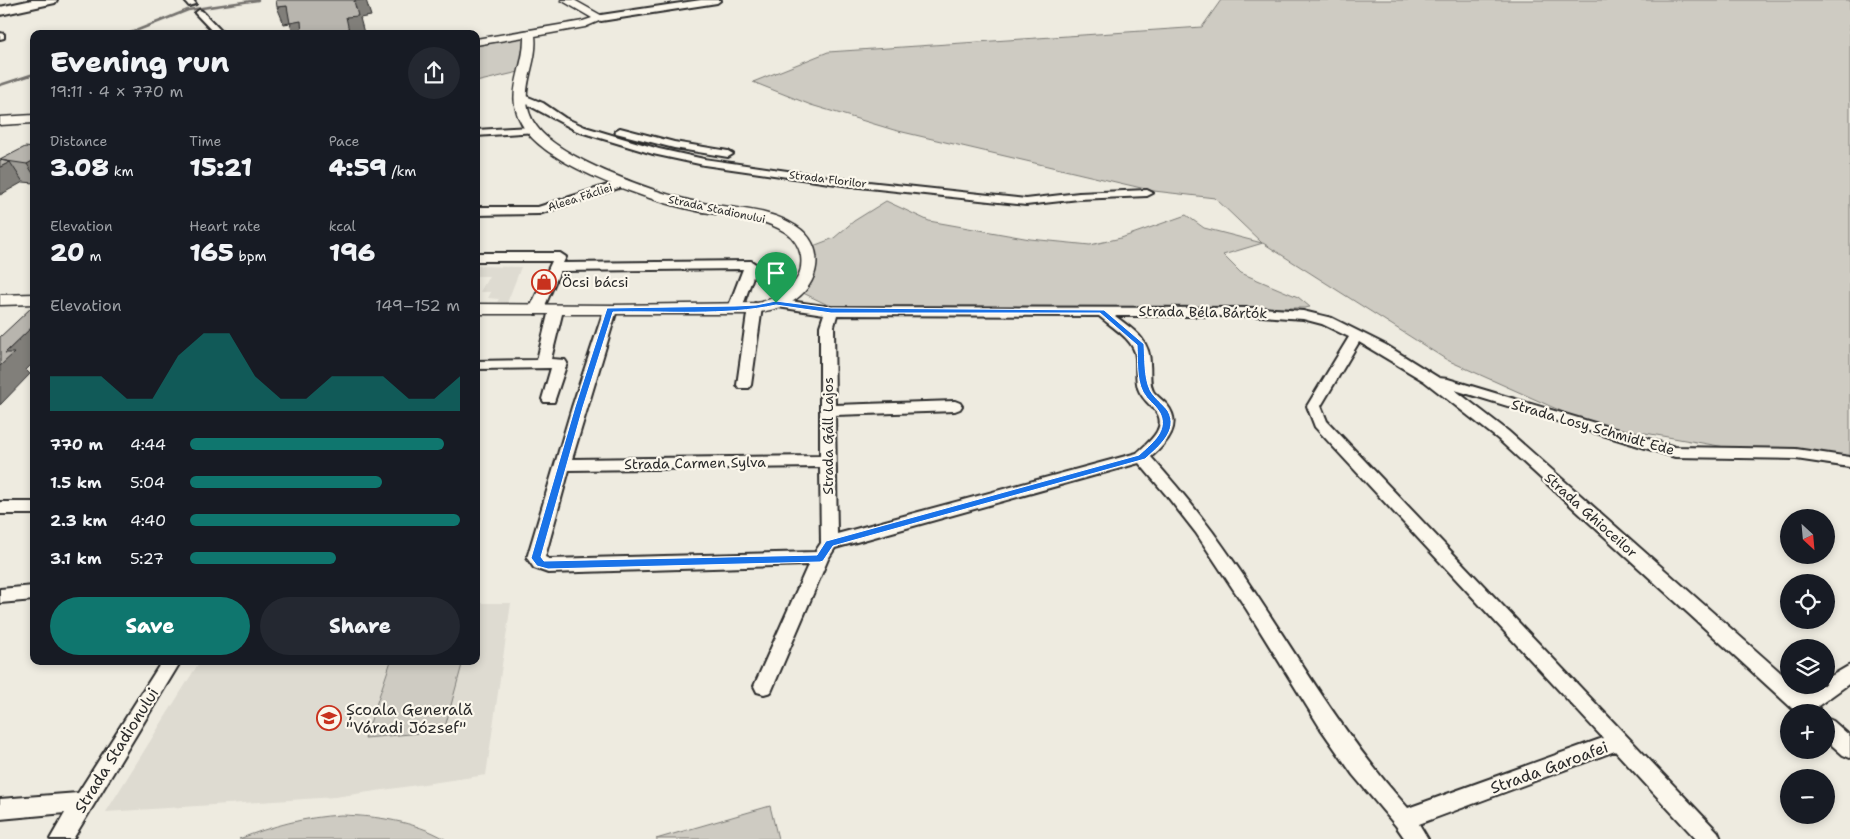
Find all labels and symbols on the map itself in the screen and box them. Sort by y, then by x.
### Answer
street label: Strada Florilor [788,167,868,192]
street label: Aleea Făcliei [546,180,614,215]
street label: Strada Stadionului [667,192,767,227]
pin [755,252,797,303]
shop icon: Öcsi bácsi [531,269,557,295]
place label: Öcsi bácsi [562,273,629,291]
street label: Strada Béla Bártók [1138,302,1268,322]
street label: Strada Gáll Lajos [819,377,837,495]
street label: Strada Losy Schmidt Ede [1509,395,1677,459]
street label: Strada Carmen Sylva [624,453,766,473]
street label: Strada Ghioceilor [1541,469,1641,562]
north arrow [1780,509,1835,564]
street label: Strada Stadionului [69,684,163,817]
place label: Școala Generală "Váradi József" [346,699,473,738]
school or university icon: Școala Generală "Váradi József" [316,705,342,731]
street label: Strada Garoafei [1487,736,1611,799]

